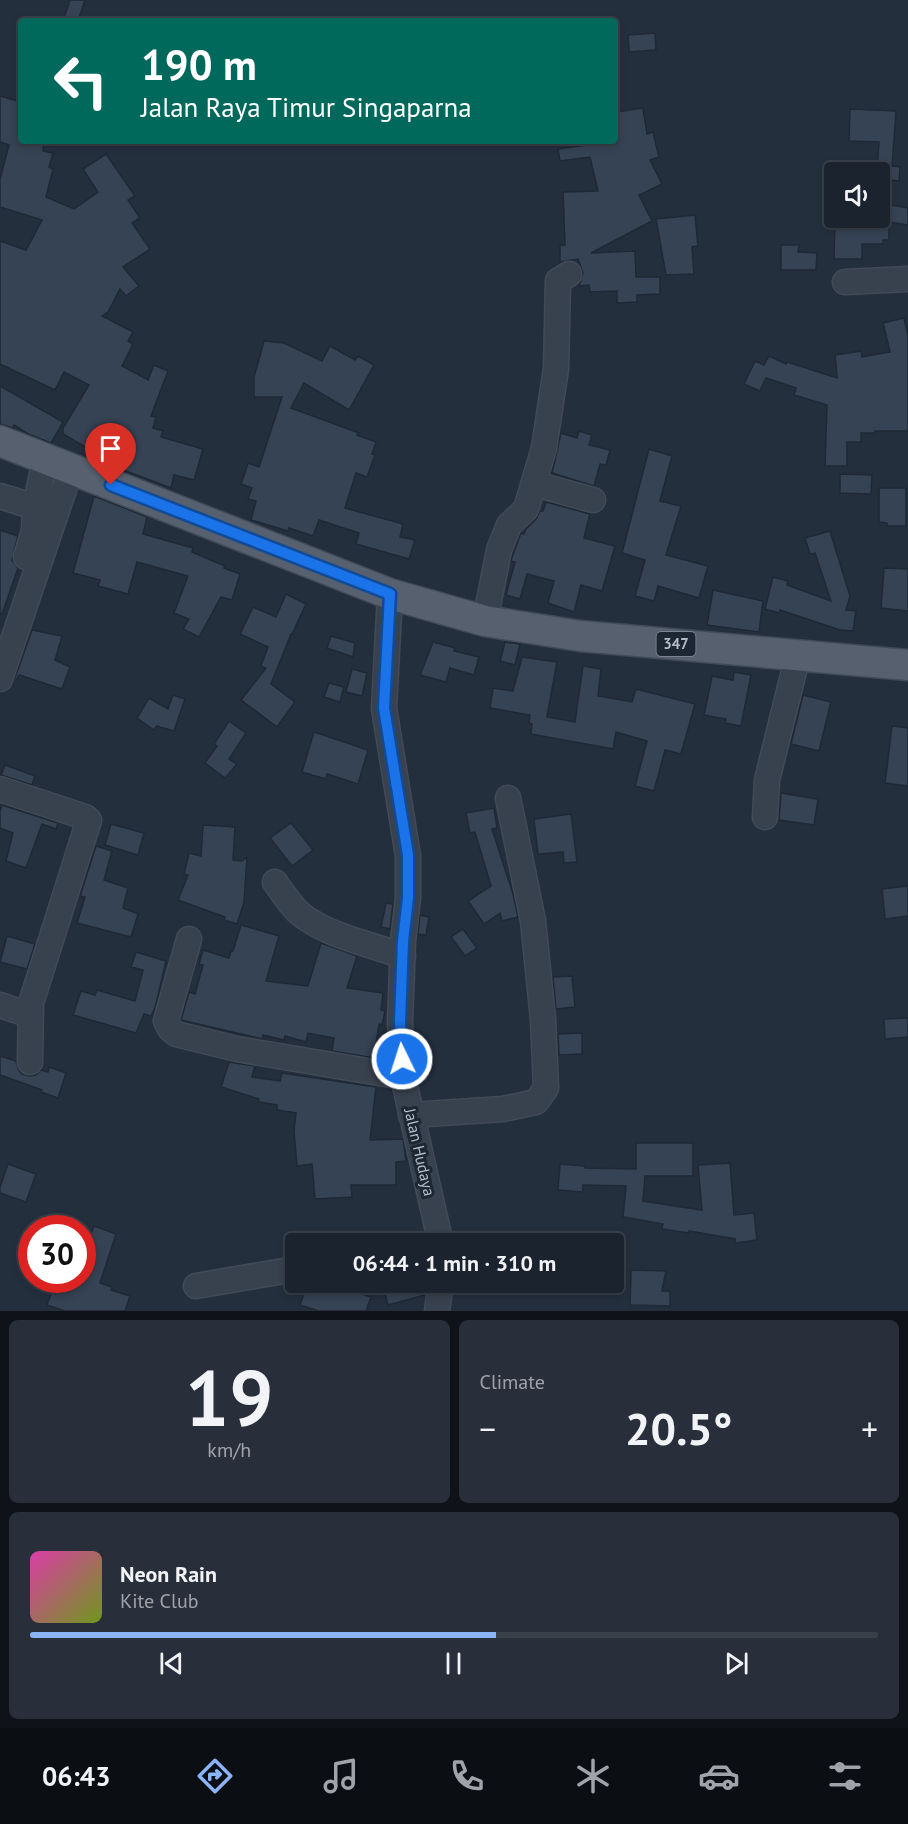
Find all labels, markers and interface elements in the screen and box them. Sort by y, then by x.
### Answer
text: 190 m [141,37,257,92]
icon: left [42,42,120,120]
text: Jalan Raya Timur Singaparna [141,90,472,124]
map controls [824,162,890,228]
button: sound [824,162,890,228]
pin [85,423,136,485]
icon: arrive [94,432,127,465]
road number: 347 [656,632,696,656]
position arrow [370,1027,434,1091]
street label: Jalan Hudaya [400,1105,440,1198]
speed limit sign: 30 [18,1215,96,1293]
text: 06:44 · 1 min · 310 m [353,1249,556,1277]
text: 19 [185,1347,273,1448]
text: Climate [480,1369,545,1395]
text: 20.5° [625,1399,732,1457]
text: − [480,1407,496,1450]
text: + [861,1407,878,1450]
text: km/h [207,1437,251,1463]
text: Neon Rain [120,1560,217,1588]
text: Kite Club [120,1588,198,1614]
icon: previous [155,1647,188,1680]
icon: pause [437,1647,470,1680]
icon: next [720,1647,753,1680]
icon: directions [194,1755,236,1797]
icon: music [320,1755,362,1797]
icon: phone [446,1755,488,1797]
icon: climate [572,1755,614,1797]
icon: car [698,1755,740,1797]
icon: filters [824,1755,866,1797]
text: 06:43 [42,1759,110,1793]

